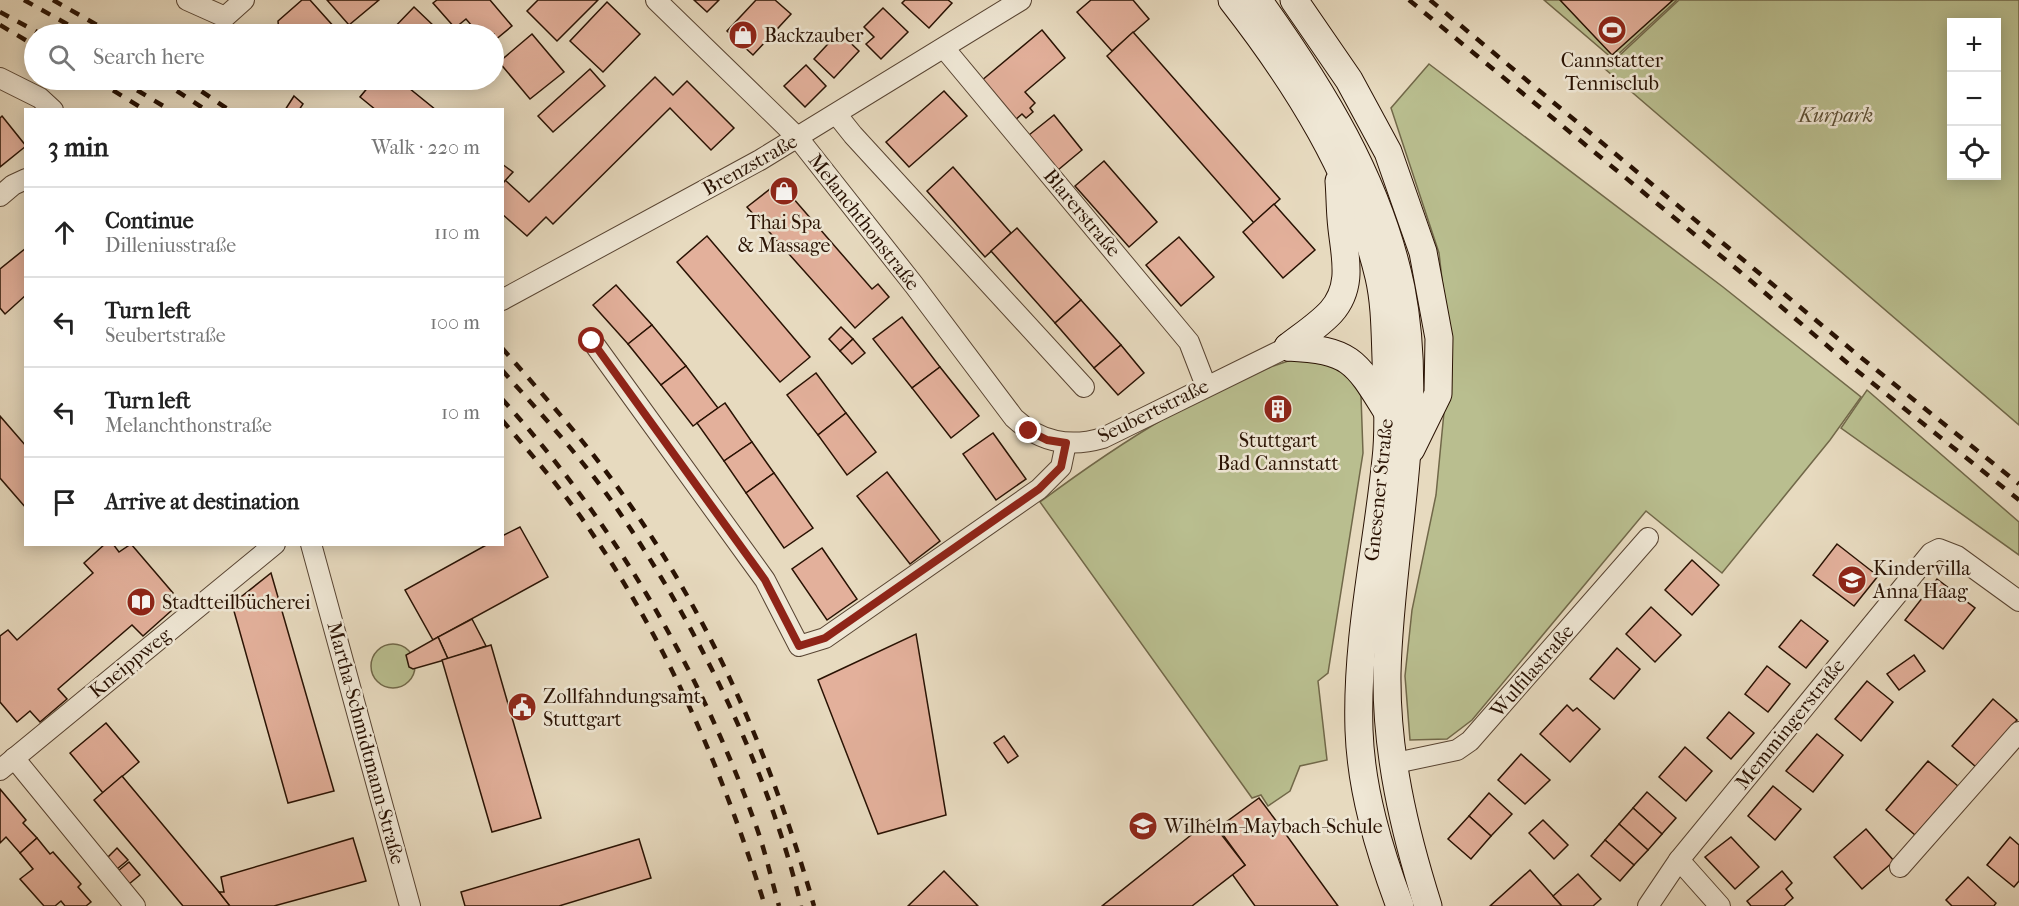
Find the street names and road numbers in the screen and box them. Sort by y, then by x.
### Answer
street label: Brenzstraße [699,129,802,200]
street label: Melanchthonstraße [804,149,925,295]
street label: Blarerstraße [1039,164,1125,262]
street label: Seubertstraße [1094,374,1212,448]
street label: Gnesener Straße [1360,418,1398,562]
street label: Martha-Schmidtmann-Straße [323,619,409,867]
street label: Wulfilastraße [1485,620,1578,723]
street label: Kneippweg [85,623,176,703]
street label: Memmingerstraße [1730,654,1850,794]

